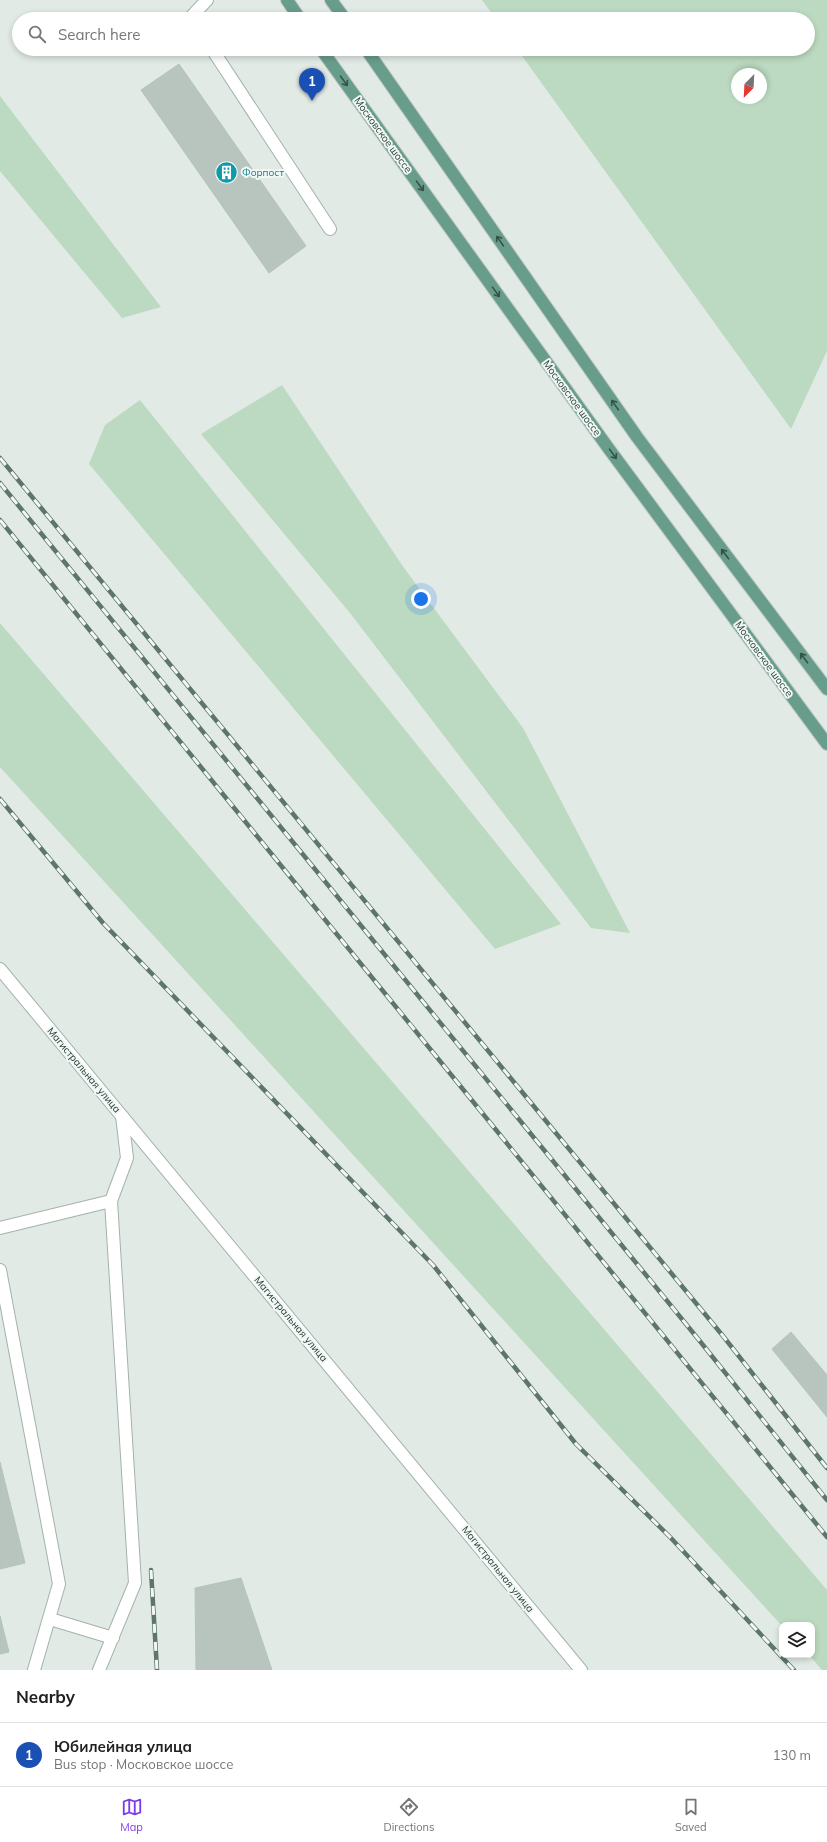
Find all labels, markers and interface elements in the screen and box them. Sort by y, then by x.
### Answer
search box [12,12,815,56]
icon: search [26,23,48,45]
text: Search here [58,25,140,44]
pin: 1 [299,68,325,101]
north arrow [731,68,767,104]
one-way arrow [340,75,348,86]
street label: Московское шоссе [351,95,415,176]
building icon: Форпост [213,159,239,185]
place label: Форпост [242,166,284,179]
one-way arrow [416,181,424,192]
one-way arrow [496,236,504,247]
one-way arrow [492,286,500,297]
street label: Московское шоссе [540,358,604,439]
one-way arrow [611,400,619,411]
one-way arrow [609,448,617,459]
one-way arrow [721,549,730,560]
your location [411,589,431,609]
street label: Московское шоссе [732,619,796,700]
one-way arrow [799,653,808,664]
street label: Магистральная улица [44,1025,124,1115]
street label: Магистральная улица [251,1274,331,1364]
street label: Магистральная улица [459,1523,537,1615]
map controls [779,1622,815,1658]
button: layers [779,1622,815,1658]
text: Nearby [16,1686,75,1707]
text: Юбилейная улица [54,1737,192,1756]
text: 1 [25,1747,33,1763]
text: 130 m [773,1747,811,1763]
text: Bus stop · Московское шоссе [54,1756,233,1772]
tab: Map [120,1796,143,1834]
tab: Directions [384,1796,434,1834]
tab: Saved [675,1796,707,1834]

